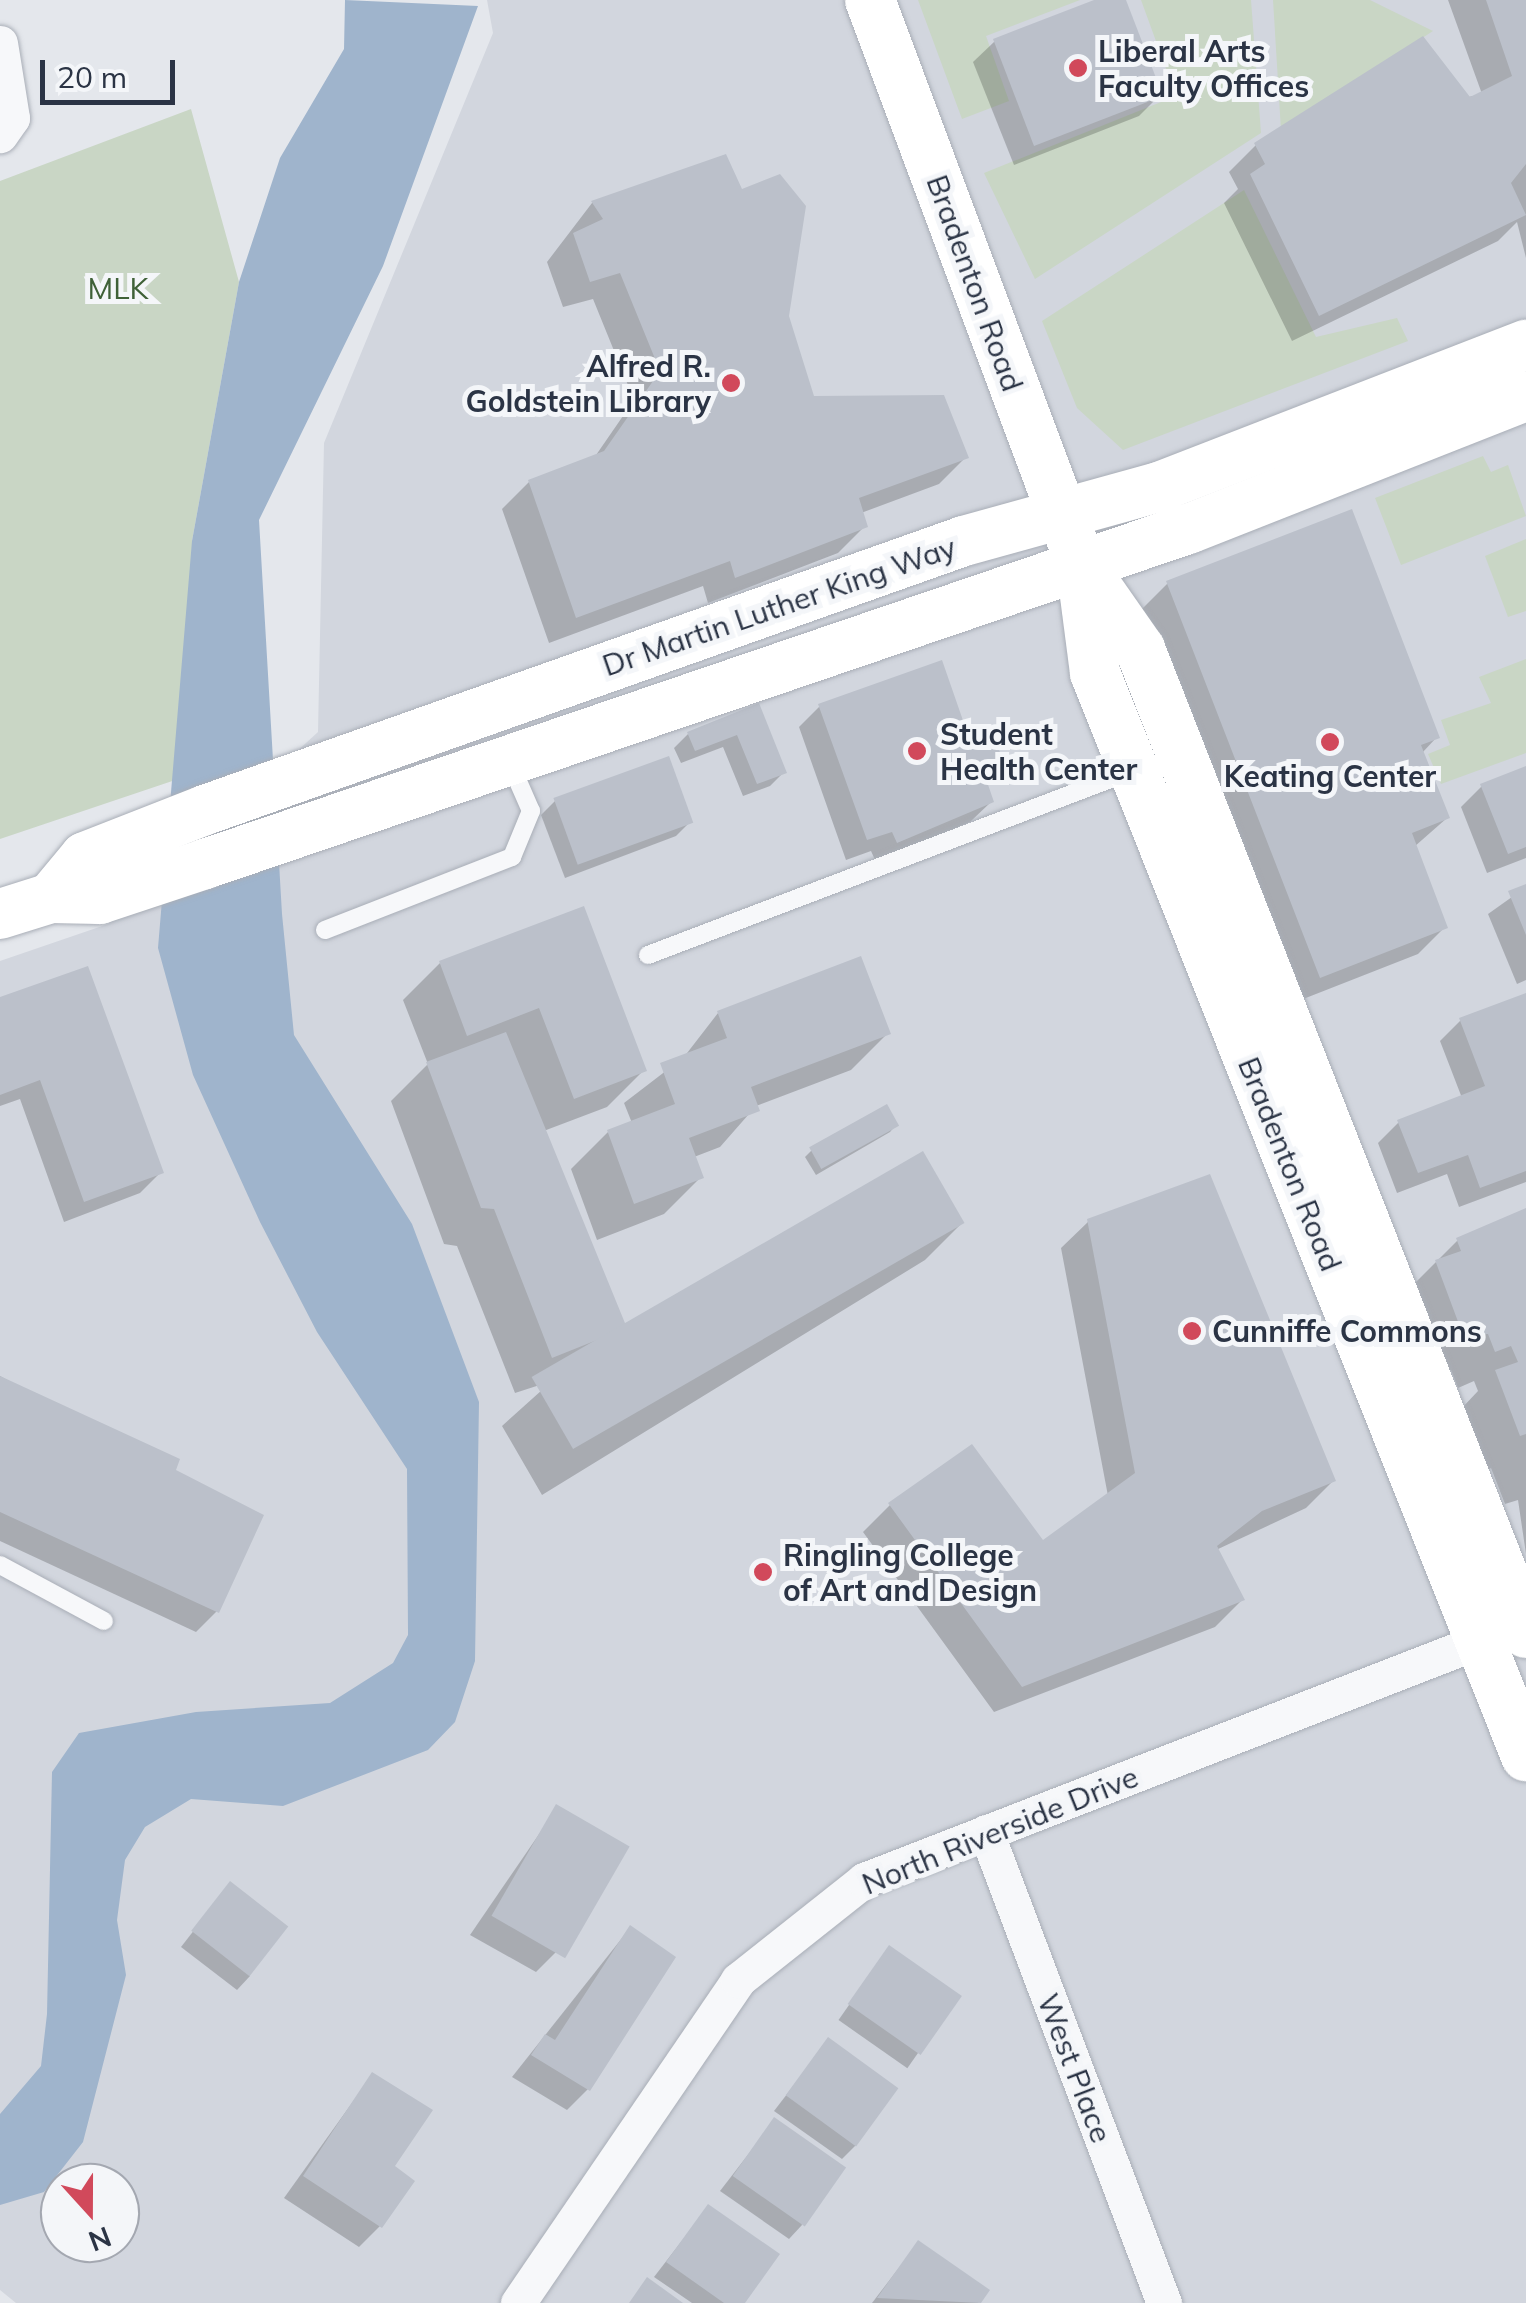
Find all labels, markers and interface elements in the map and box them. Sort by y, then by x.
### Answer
place label: Liberal Arts Faculty Offices [1098,33,1309,104]
scale bar [45,40,180,102]
marker: Liberal Arts Faculty Offices [1067,57,1089,79]
text: 20 m [57,58,127,96]
street label: Bradenton Road [919,170,1031,396]
park label: MLK [87,270,149,306]
place label: Alfred R. Goldstein Library [465,348,711,418]
marker: Alfred R. Goldstein Library [720,372,742,394]
street label: Dr Martin Luther King Way [598,529,960,683]
place label: Student Health Center [940,716,1137,786]
marker: Keating Center [1319,731,1341,753]
marker: Student Health Center [904,738,930,764]
place label: Keating Center [1224,758,1436,794]
street label: Bradenton Road [1231,1052,1349,1276]
place label: Cunniffe Commons [1212,1313,1482,1349]
marker: Cunniffe Commons [1181,1320,1203,1342]
place label: Ringling College of Art and Design [783,1537,1037,1608]
marker: Ringling College of Art and Design [752,1561,774,1583]
street label: North Riverside Drive [857,1758,1143,1902]
street label: West Place [1030,1988,1120,2148]
north arrow [40,2163,140,2263]
text: N [84,2219,116,2260]

